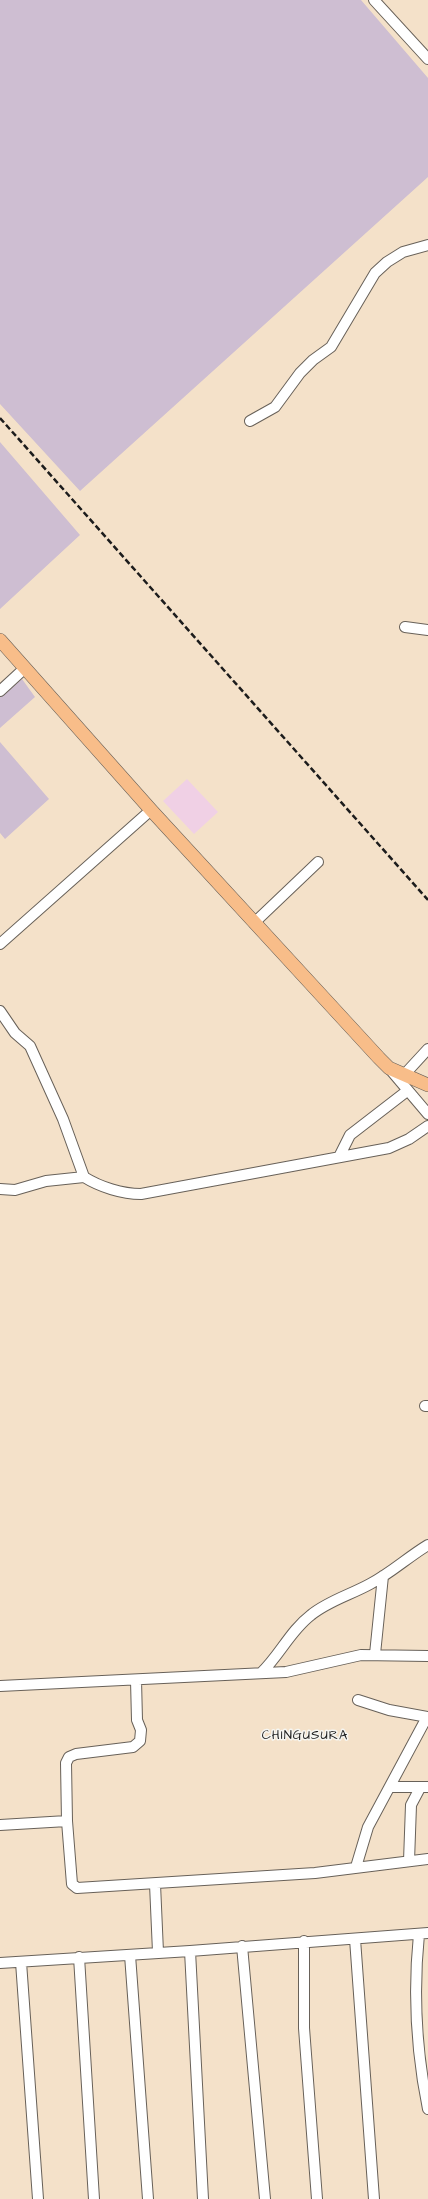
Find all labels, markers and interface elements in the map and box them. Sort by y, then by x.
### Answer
district label: CHINGUSURA [262,1728,348,1744]

